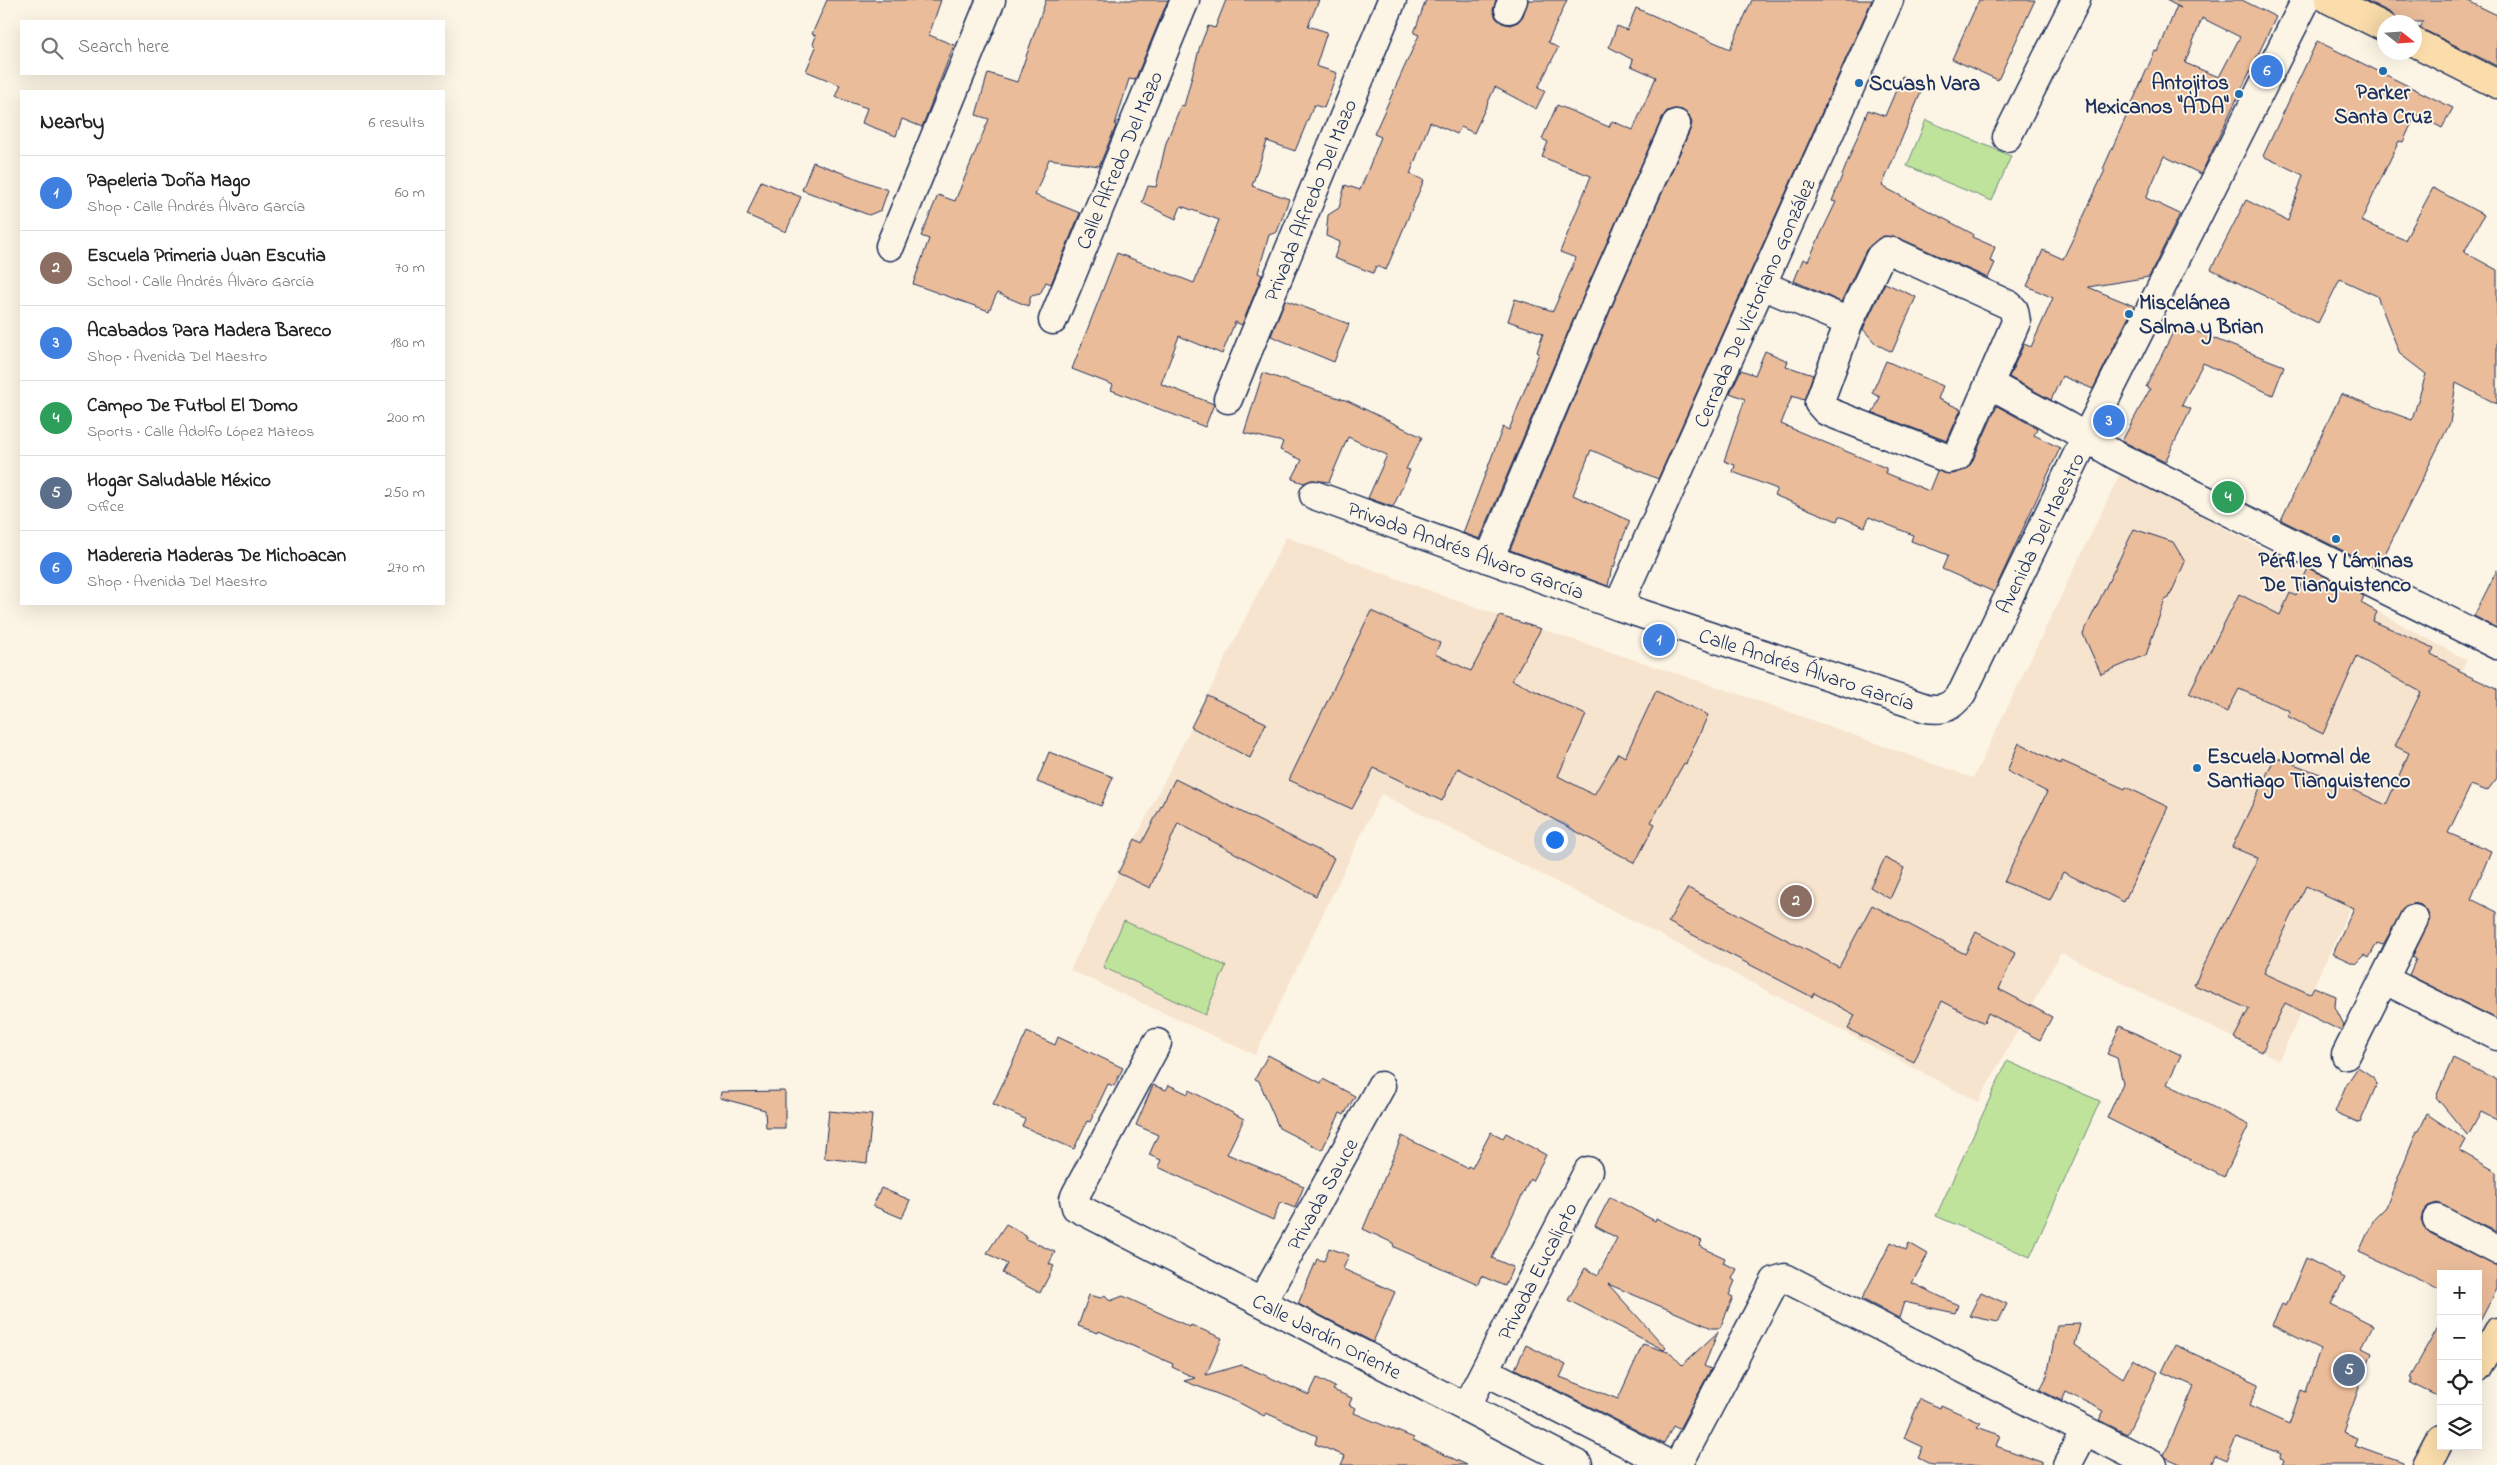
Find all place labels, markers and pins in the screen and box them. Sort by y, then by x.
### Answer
pin: 6 [2251,52,2283,90]
marker: Parker Santa Cruz [2377,65,2389,77]
place label: Antojitos Mexicanos "ADA" [2085,69,2229,123]
place label: Scuash Vara [1869,70,1980,100]
marker: Scuash Vara [1853,77,1865,89]
place label: Parker Santa Cruz [2334,79,2433,133]
marker: Antojitos Mexicanos "ADA" [2233,88,2245,100]
place label: Miscelánea Salma y Brian [2139,289,2263,345]
marker: Miscelánea Salma y Brian [2123,308,2135,320]
pin: 3 [2093,402,2125,440]
pin: 4 [2212,478,2244,516]
marker: Pérfiles Y Láminas De Tianguistenco [2330,533,2342,545]
place label: Pérfiles Y Láminas De Tianguistenco [2259,547,2414,603]
pin: 1 [1643,621,1675,659]
place label: Escuela Normal de Santiago Tianguistenco [2207,743,2410,799]
marker: Escuela Normal de Santiago Tianguistenco [2191,762,2203,774]
pin: 2 [1780,882,1812,920]
pin: 5 [2333,1351,2365,1389]

